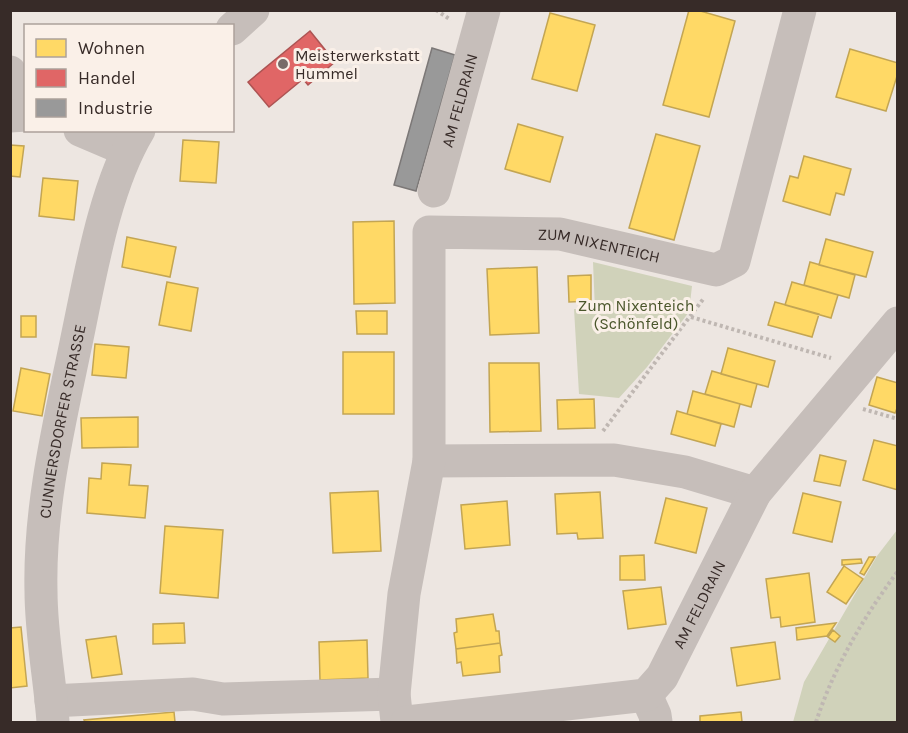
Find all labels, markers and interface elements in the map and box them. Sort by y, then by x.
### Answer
legend [24,24,234,132]
text: Wohnen [78,37,145,59]
place label: Meisterwerkstatt Hummel [295,46,420,83]
street label: AM FELDRAIN [437,51,481,149]
marker: Meisterwerkstatt Hummel [276,57,290,71]
text: Handel [78,67,136,89]
text: Industrie [78,97,153,119]
street label: ZUM NIXENTEICH [537,224,662,266]
park label: Zum Nixenteich (Schönfeld) [578,296,694,333]
street label: CUNNERSDORFER STRASSE [35,323,89,519]
street label: AM FELDRAIN [668,557,729,652]

